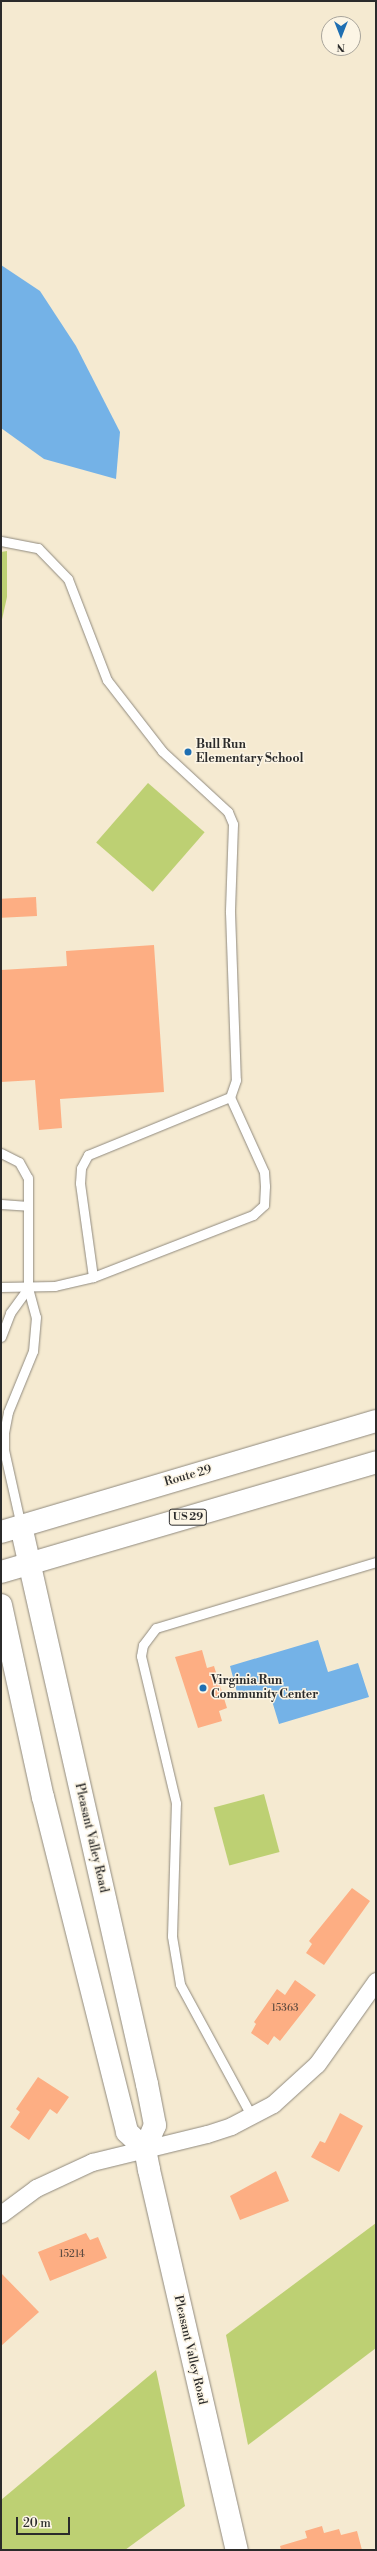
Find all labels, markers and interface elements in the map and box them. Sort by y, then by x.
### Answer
north arrow [321,16,361,56]
text: N [337,40,345,54]
place label: Bull Run Elementary School [196,738,303,766]
marker: Bull Run Elementary School [183,747,193,757]
street label: Route 29 [163,1462,213,1490]
road number: US 29 [168,1508,208,1526]
place label: Virginia Run Community Center [211,1674,318,1702]
marker: Virginia Run Community Center [198,1683,208,1693]
street label: Pleasant Valley Road [71,1782,111,1894]
house number: 15363 [272,2003,298,2015]
house number: 15214 [59,2249,85,2261]
street label: Pleasant Valley Road [170,2294,210,2406]
scale bar [18,2509,72,2535]
text: 20 m [23,2516,51,2531]

